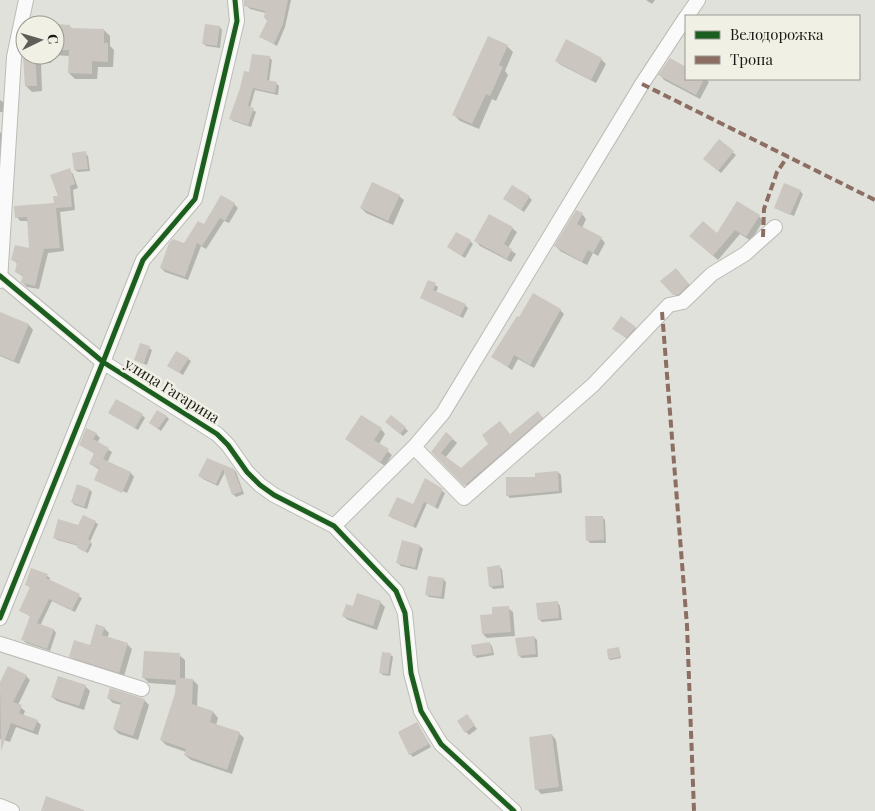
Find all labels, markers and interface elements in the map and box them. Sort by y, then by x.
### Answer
north arrow [15,15,65,65]
legend [685,15,860,80]
text: Велодорожка [730,24,824,44]
text: С [44,33,63,45]
text: Тропа [730,49,773,69]
street label: улица Гагарина [120,352,224,428]

